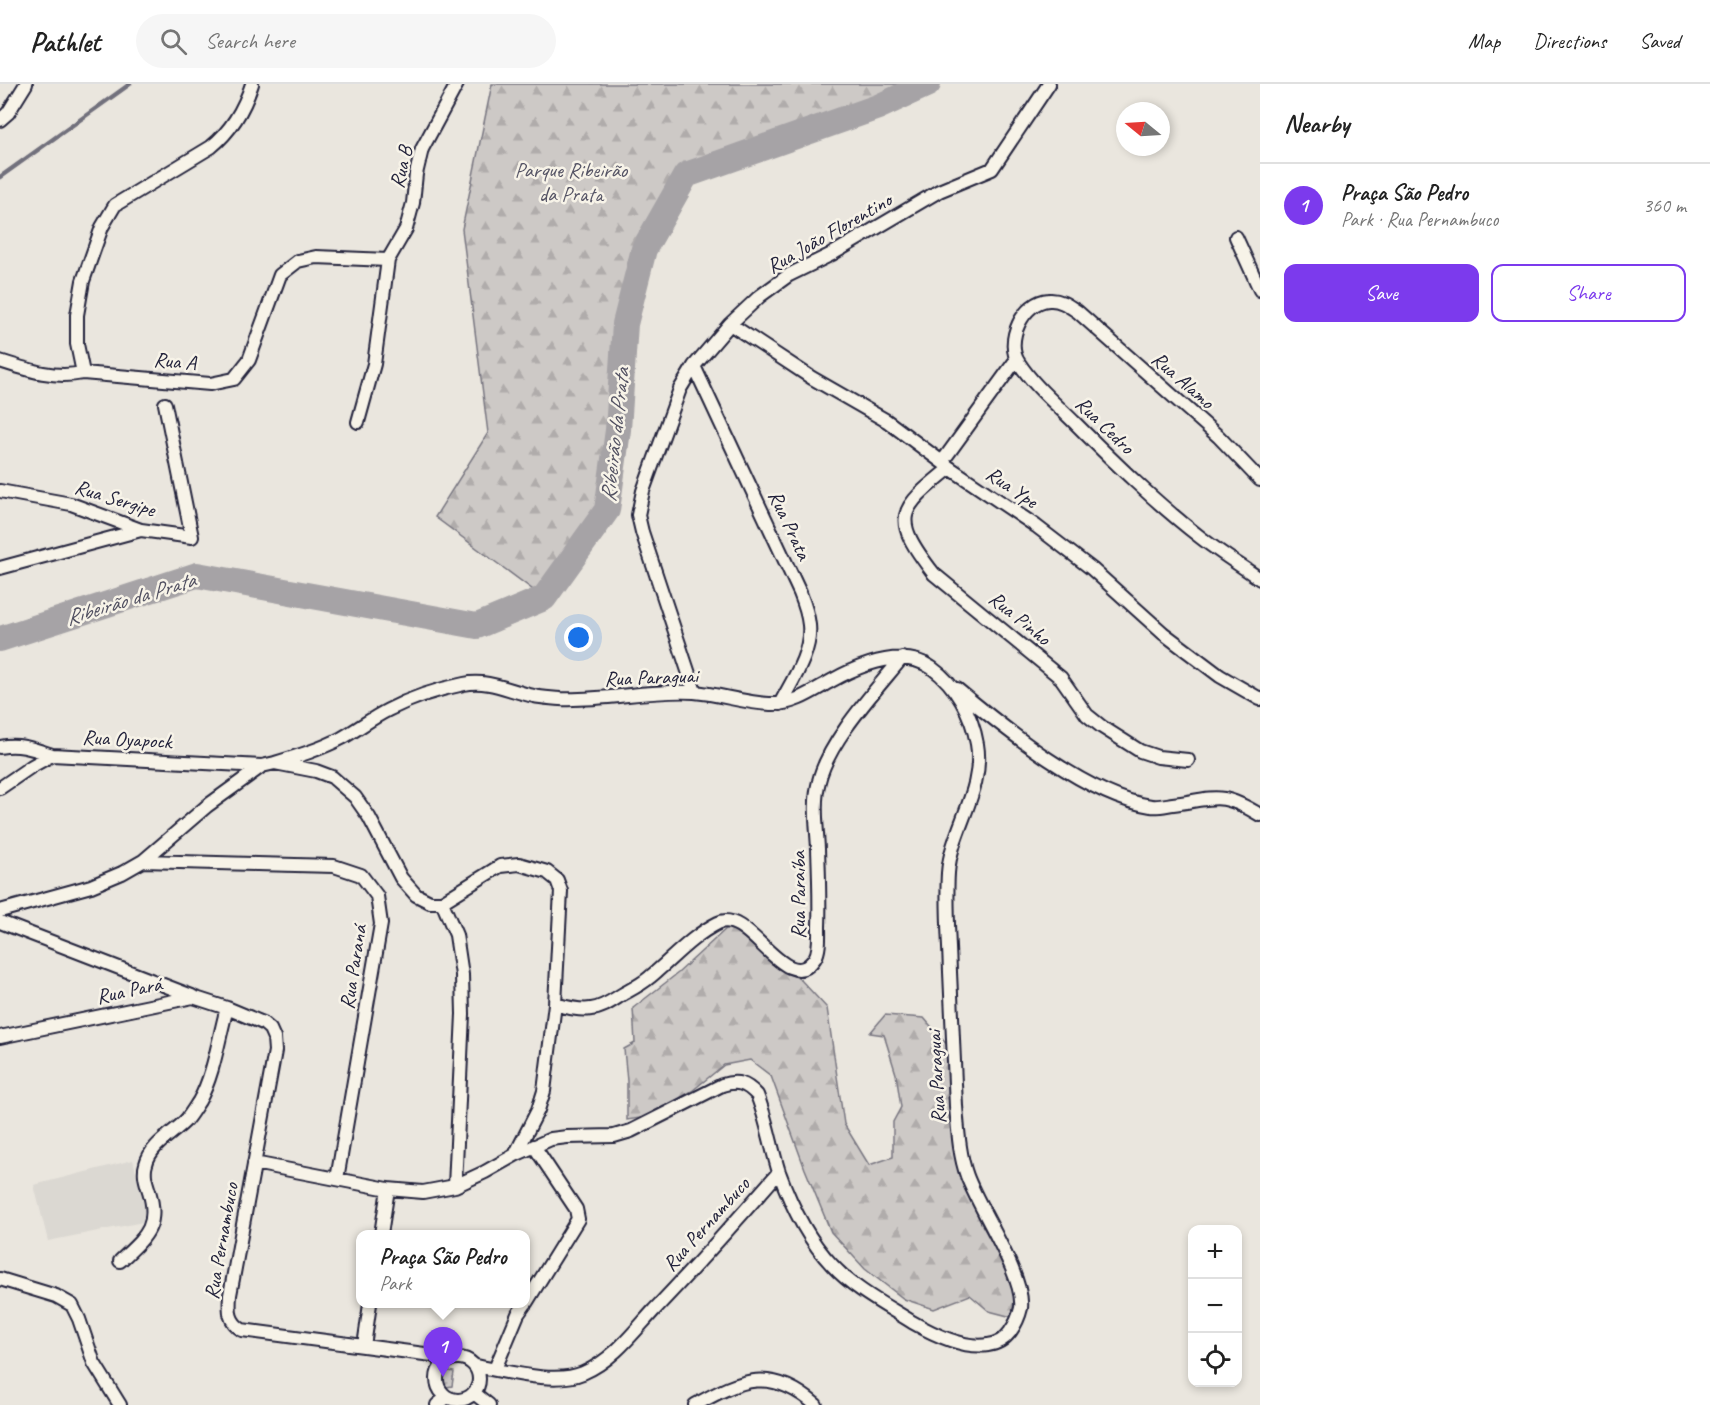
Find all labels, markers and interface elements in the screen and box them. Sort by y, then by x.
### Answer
search box [136,14,556,68]
text: Pathlet [30,24,100,59]
icon: search [157,25,190,58]
text: Search here [205,27,295,55]
text: Map [1468,28,1500,54]
text: Directions [1533,28,1606,54]
text: Saved [1639,28,1680,54]
north arrow [1116,102,1170,156]
text: Nearby [1284,107,1349,140]
street label: Rua B [384,141,419,191]
park label: Parque Ribeirão da Prata [515,157,629,207]
text: Praça São Pedro [1341,179,1468,207]
street label: Rua João Florentino [762,185,898,279]
text: 1 [1299,193,1308,218]
text: 360 m [1643,193,1686,218]
text: Park · Rua Pernambuco [1341,207,1498,232]
button: Save [1284,264,1479,322]
button: Share [1491,264,1686,322]
street label: Rua A [153,346,199,376]
street label: Rua Alamo [1146,346,1221,415]
water label: Ribeirão da Prata [594,365,636,503]
street label: Rua Cedro [1070,391,1141,460]
street label: Rua Ype [981,460,1044,514]
street label: Rua Sergipe [72,473,159,523]
street label: Rua Prata [763,486,818,566]
water label: Ribeirão da Prata [62,565,201,632]
street label: Rua Pinho [984,585,1057,652]
your location [564,623,593,652]
street label: Rua Paraguai [604,662,701,692]
street label: Rua Oyapock [82,724,175,754]
street label: Rua Paraíba [785,849,811,939]
street label: Rua Paraná [334,921,373,1011]
street label: Rua Pará [94,970,166,1010]
street label: Rua Paraguai [920,1026,951,1125]
street label: Rua Pernambuco [657,1170,756,1276]
street label: Rua Pernambuco [198,1179,244,1301]
map controls [1188,1225,1242,1387]
button: + [1188,1225,1242,1279]
popup [356,1230,530,1308]
text: Praça São Pedro [379,1243,507,1271]
text: Park [379,1271,411,1296]
button: − [1188,1279,1242,1333]
pin: 1 [424,1328,462,1377]
button: locate [1188,1333,1242,1387]

